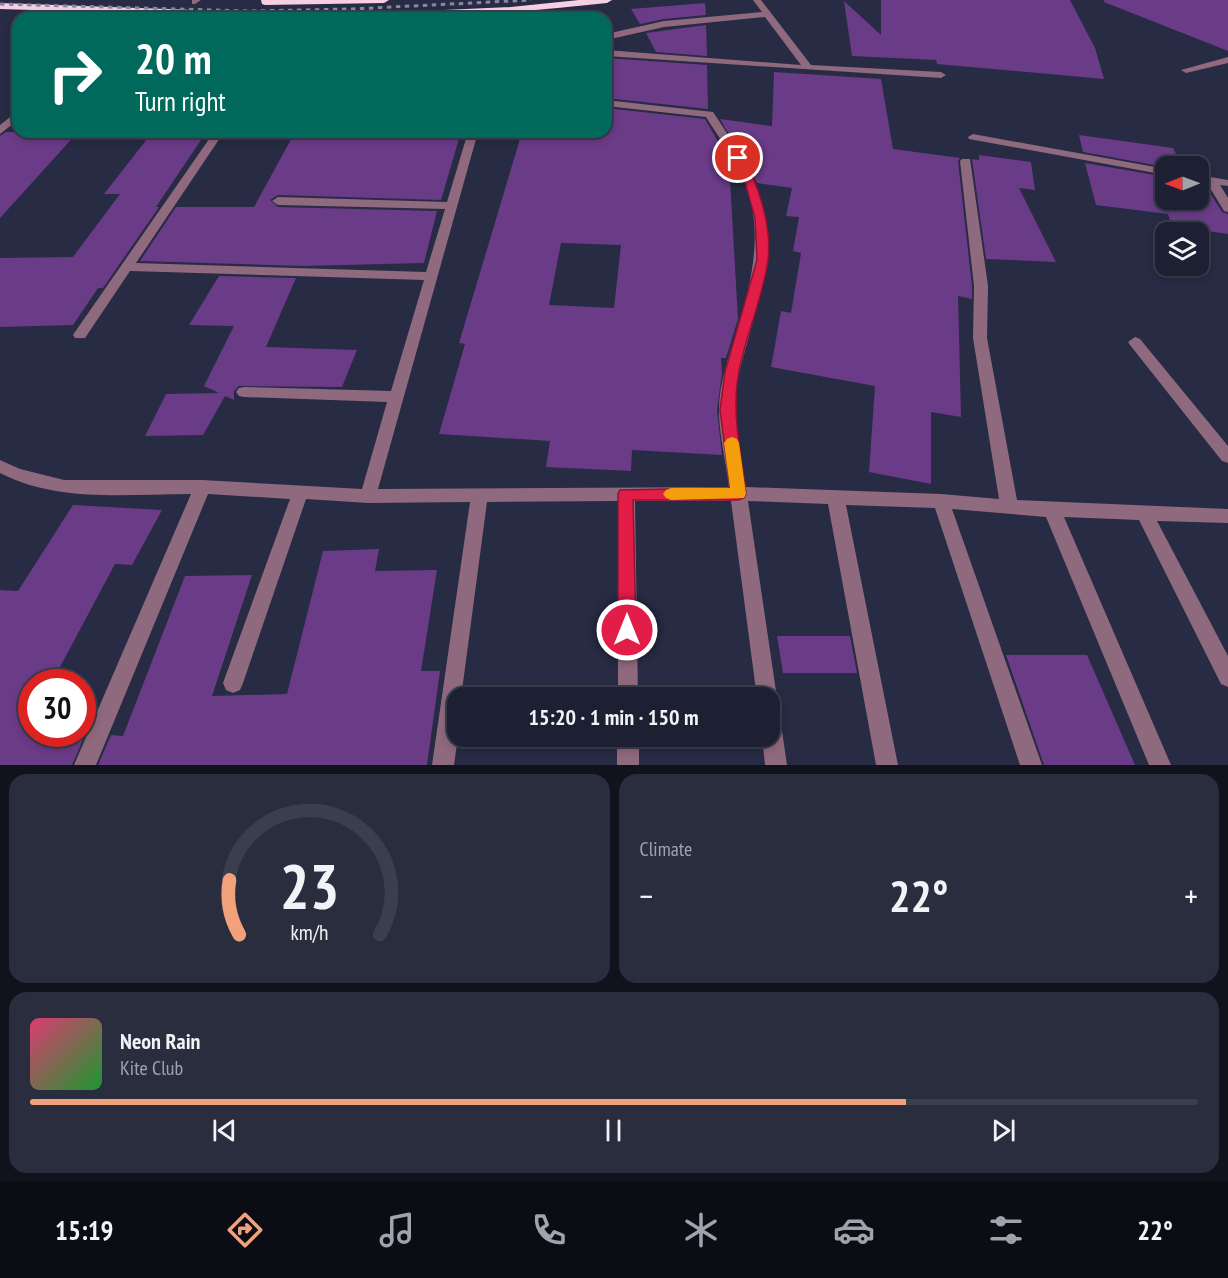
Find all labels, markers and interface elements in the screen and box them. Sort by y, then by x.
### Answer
text: 20 m [135,31,212,86]
icon: right [36,36,114,114]
text: Turn right [135,84,226,118]
pin [712,132,763,183]
icon: arrive [721,141,754,174]
north arrow [1155,156,1209,210]
map controls [1155,156,1209,276]
button: layers [1155,222,1209,276]
position arrow [595,598,659,662]
speed limit sign: 30 [18,669,96,747]
text: 15:20 · 1 min · 150 m [528,703,699,731]
text: Climate [640,836,692,862]
text: 23 [279,845,339,926]
text: 22° [889,866,948,924]
text: − [640,874,653,917]
text: + [1184,874,1198,917]
text: km/h [290,919,328,947]
text: Neon Rain [120,1027,200,1055]
text: Kite Club [120,1055,183,1081]
icon: previous [208,1114,241,1147]
icon: pause [597,1114,630,1147]
icon: next [987,1114,1020,1147]
icon: directions [224,1209,266,1251]
icon: music [376,1209,418,1251]
icon: phone [528,1209,570,1251]
icon: climate [680,1209,722,1251]
icon: car [833,1209,875,1251]
icon: filters [985,1209,1027,1251]
text: 15:19 [55,1213,114,1247]
text: 22° [1137,1213,1173,1247]

